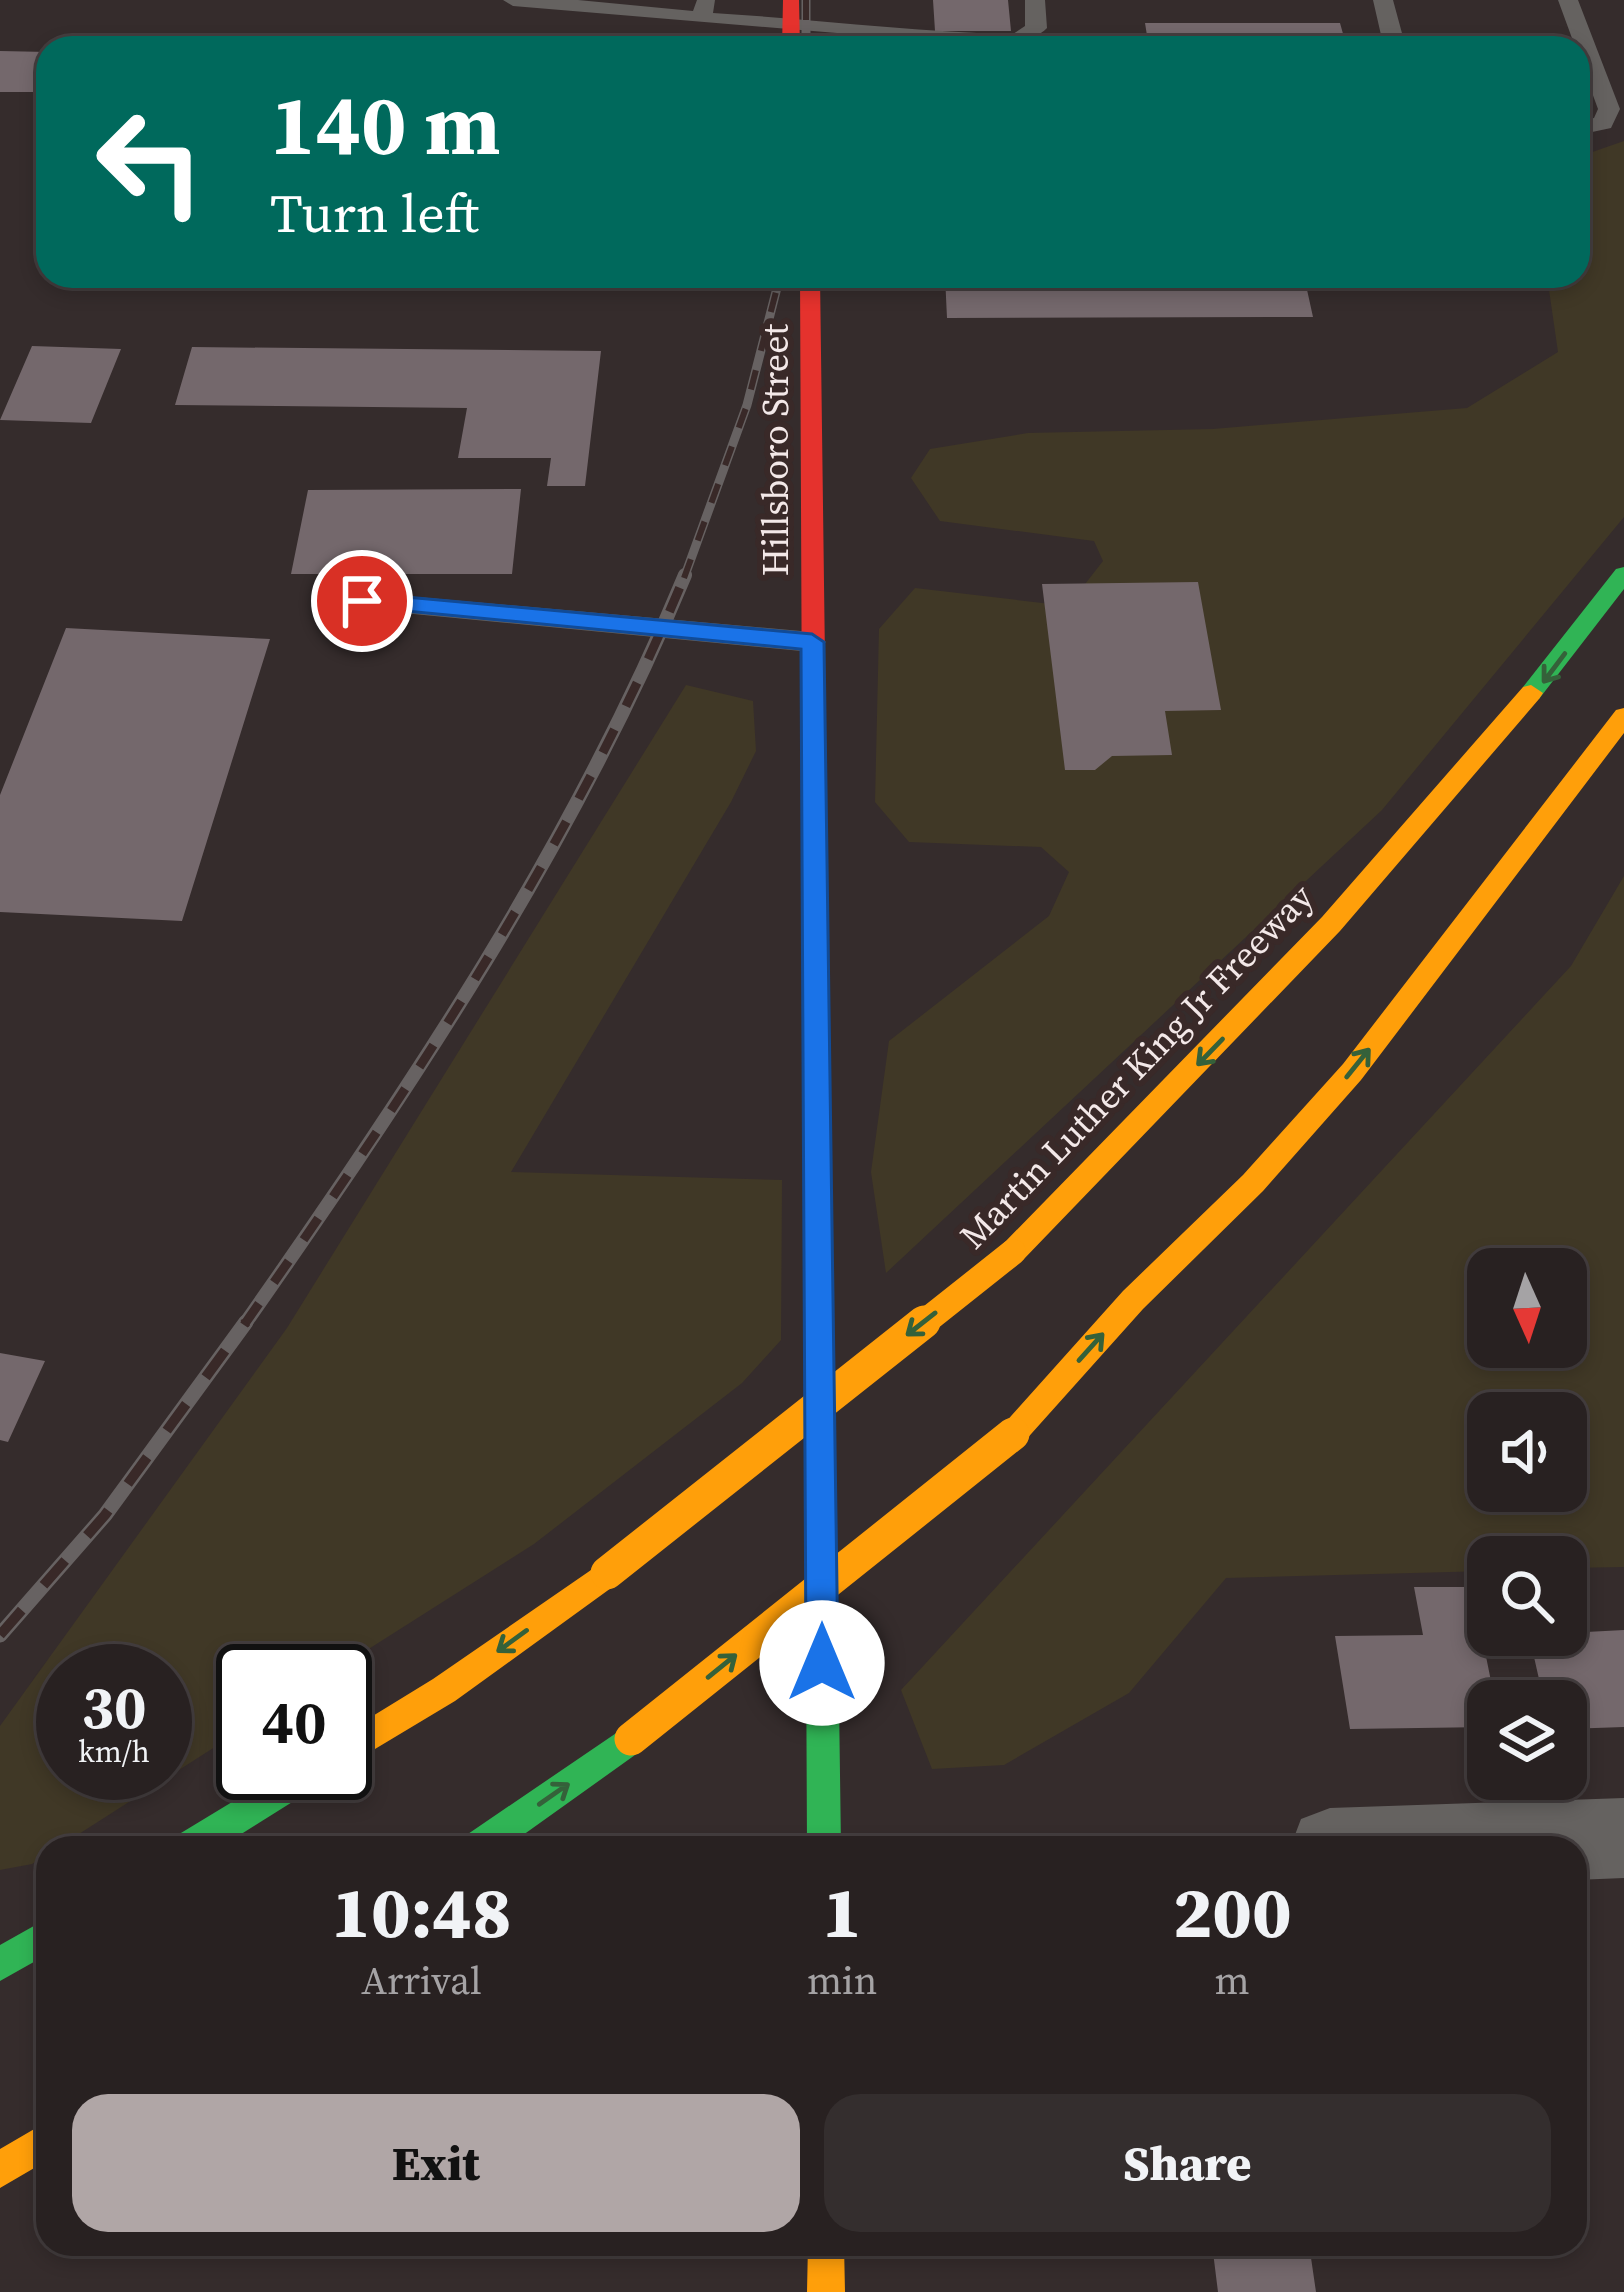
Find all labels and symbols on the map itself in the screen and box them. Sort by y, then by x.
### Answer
street label: Hillsboro Street [751,323,800,576]
pin [311,550,413,652]
one-way arrow [1542,651,1568,684]
street label: Martin Luther King Jr Freeway [949,873,1324,1259]
one-way arrow [1196,1037,1224,1066]
one-way arrow [1344,1048,1371,1080]
north arrow [1467,1248,1587,1368]
one-way arrow [906,1310,938,1337]
one-way arrow [1077,1332,1104,1363]
position arrow [759,1600,885,1726]
one-way arrow [496,1628,529,1653]
speed limit sign: 40 [216,1644,372,1800]
one-way arrow [706,1653,737,1680]
one-way arrow [537,1781,570,1807]

